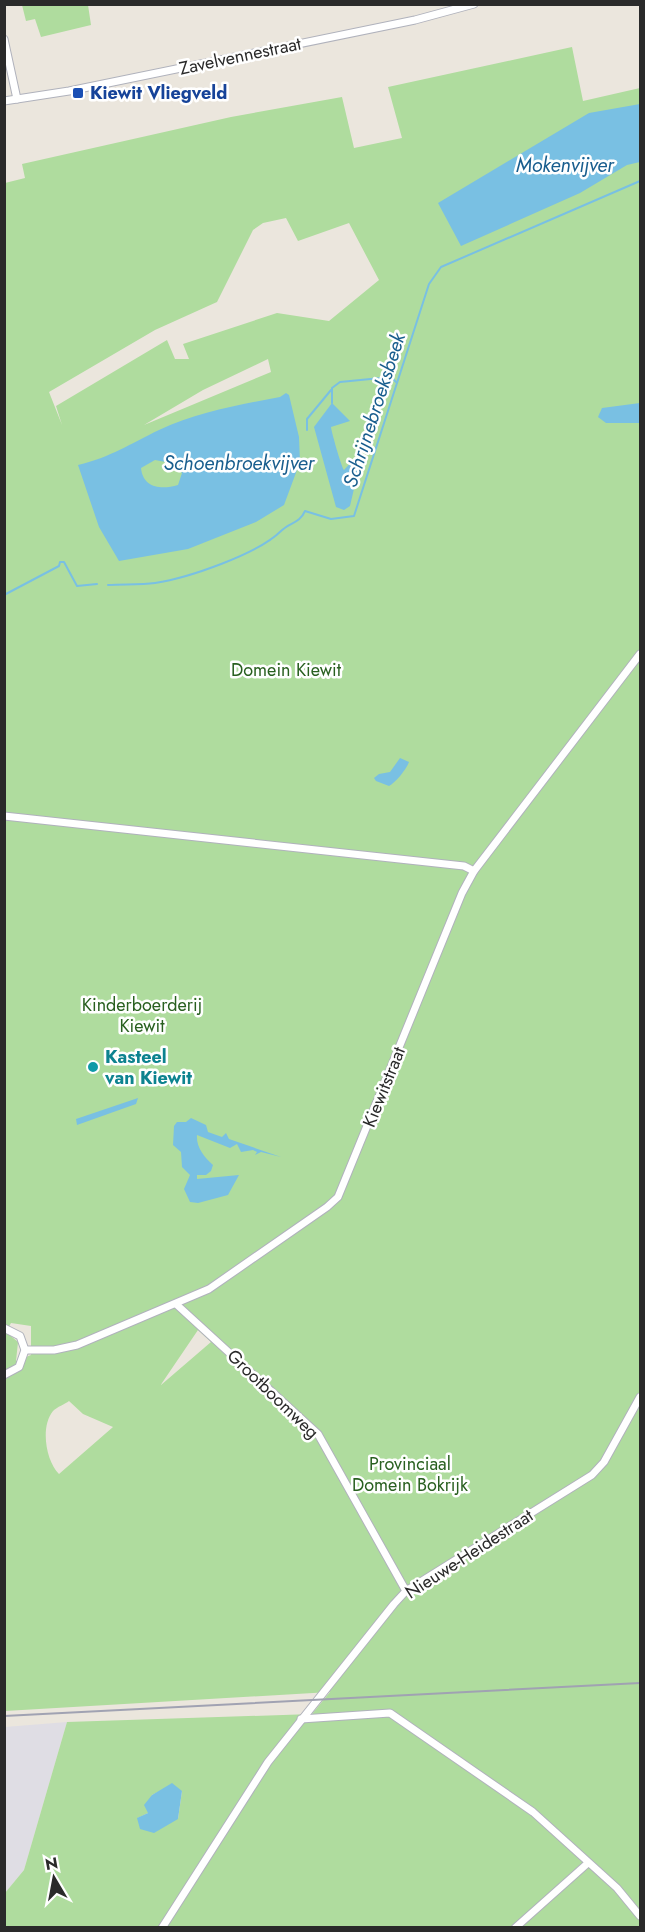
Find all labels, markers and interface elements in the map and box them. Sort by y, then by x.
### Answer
street label: Zavelvennestraat [177,30,304,82]
place label: Kiewit Vliegveld [90,80,227,106]
marker: Kiewit Vliegveld [71,86,85,100]
water label: Mokenvijver [516,151,615,180]
water label: Schrijnebroeksbeek [336,328,414,491]
water label: Schoenbroekvijver [163,449,316,478]
park label: Domein Kiewit [231,657,342,683]
park label: Kinderboerderij Kiewit [82,992,202,1039]
street label: Kiewitstraat [356,1042,412,1131]
place label: Kasteel van Kiewit [104,1044,192,1091]
marker: Kasteel van Kiewit [86,1060,100,1074]
street label: Grootboomweg [221,1343,325,1445]
park label: Provinciaal Domein Bokrijk [352,1451,468,1498]
street label: Nieuwe-Heidestraat [400,1502,539,1605]
north arrow [24,1848,84,1908]
text: N [43,1851,60,1876]

